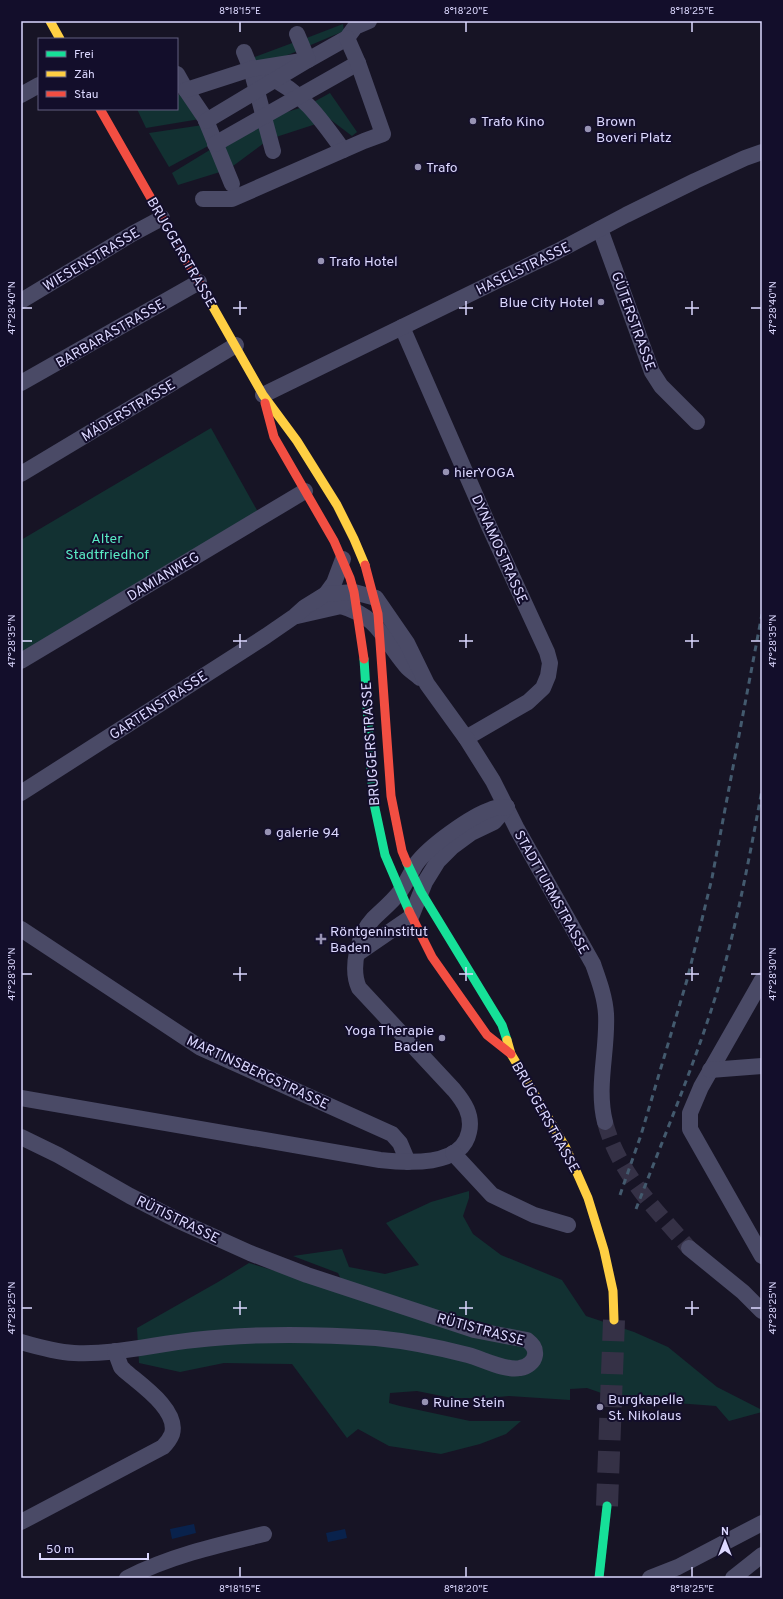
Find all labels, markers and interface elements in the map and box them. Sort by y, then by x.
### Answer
text: 8°18'15"E [219,5,261,18]
text: 8°18'20"E [444,5,488,18]
text: 8°18'25"E [670,5,714,18]
legend [38,38,178,110]
text: Frei [74,47,94,63]
text: Zäh [74,67,95,83]
text: Stau [74,87,99,103]
place label: Trafo Kino [481,114,545,131]
place label: Brown Boveri Platz [596,114,672,147]
marker: Trafo Kino [468,116,478,126]
marker: Brown Boveri Platz [583,124,593,134]
place label: Trafo [426,160,458,177]
marker: Trafo [413,162,423,172]
street label: BRUGGERSTRASSE [142,195,219,311]
street label: WIESENSTRASSE [40,225,143,296]
street label: HASELSTRASSE [474,239,574,299]
place label: Trafo Hotel [329,254,398,271]
marker: Trafo Hotel [316,256,326,266]
street label: GÜTERSTRASSE [607,269,659,373]
text: 47°28'40"N [6,281,19,335]
text: 47°28'40"N [767,281,780,335]
place label: Blue City Hotel [499,295,593,312]
street label: BARBARASTRASSE [53,296,168,372]
marker: Blue City Hotel [596,297,606,307]
street label: MÄDERSTRASSE [78,376,179,446]
place label: hierYOGA [454,465,515,482]
marker: hierYOGA [441,467,451,477]
street label: DYNAMOSTRASSE [467,493,530,607]
park label: Alter Stadtfriedhof [65,531,149,564]
street label: DAMIANWEG [125,549,203,605]
text: 47°28'35"N [6,614,19,668]
text: 47°28'35"N [767,614,780,668]
street label: GARTENSTRASSE [107,668,211,744]
street label: BRUGGERSTRASSE [359,681,384,806]
place label: galerie 94 [276,825,340,842]
marker: galerie 94 [263,827,273,837]
street label: STADTTURMSTRASSE [510,828,592,958]
place label: Röntgeninstitut Baden [330,924,428,957]
marker: Röntgeninstitut Baden [315,933,327,945]
text: 47°28'30"N [6,947,19,1001]
text: 47°28'30"N [767,947,780,1001]
place label: Yoga Therapie Baden [345,1023,434,1056]
street label: MARTINSBERGSTRASSE [183,1033,331,1114]
marker: Yoga Therapie Baden [437,1033,447,1043]
street label: BRUGGERSTRASSE [507,1059,582,1176]
street label: RÜTISTRASSE [133,1192,222,1248]
text: 47°28'25"N [6,1281,19,1335]
text: 47°28'25"N [767,1281,780,1335]
street label: RÜTISTRASSE [435,1310,527,1350]
place label: Burgkapelle St. Nikolaus [608,1392,683,1425]
place label: Ruine Stein [433,1395,505,1412]
marker: Ruine Stein [420,1397,430,1407]
marker: Burgkapelle St. Nikolaus [595,1402,605,1412]
north arrow [705,1521,745,1561]
text: N [721,1525,729,1539]
scale bar [40,1535,148,1561]
text: 50 m [46,1542,74,1558]
text: 8°18'15"E [219,1583,261,1596]
text: 8°18'20"E [444,1583,488,1596]
text: 8°18'25"E [670,1583,714,1596]

